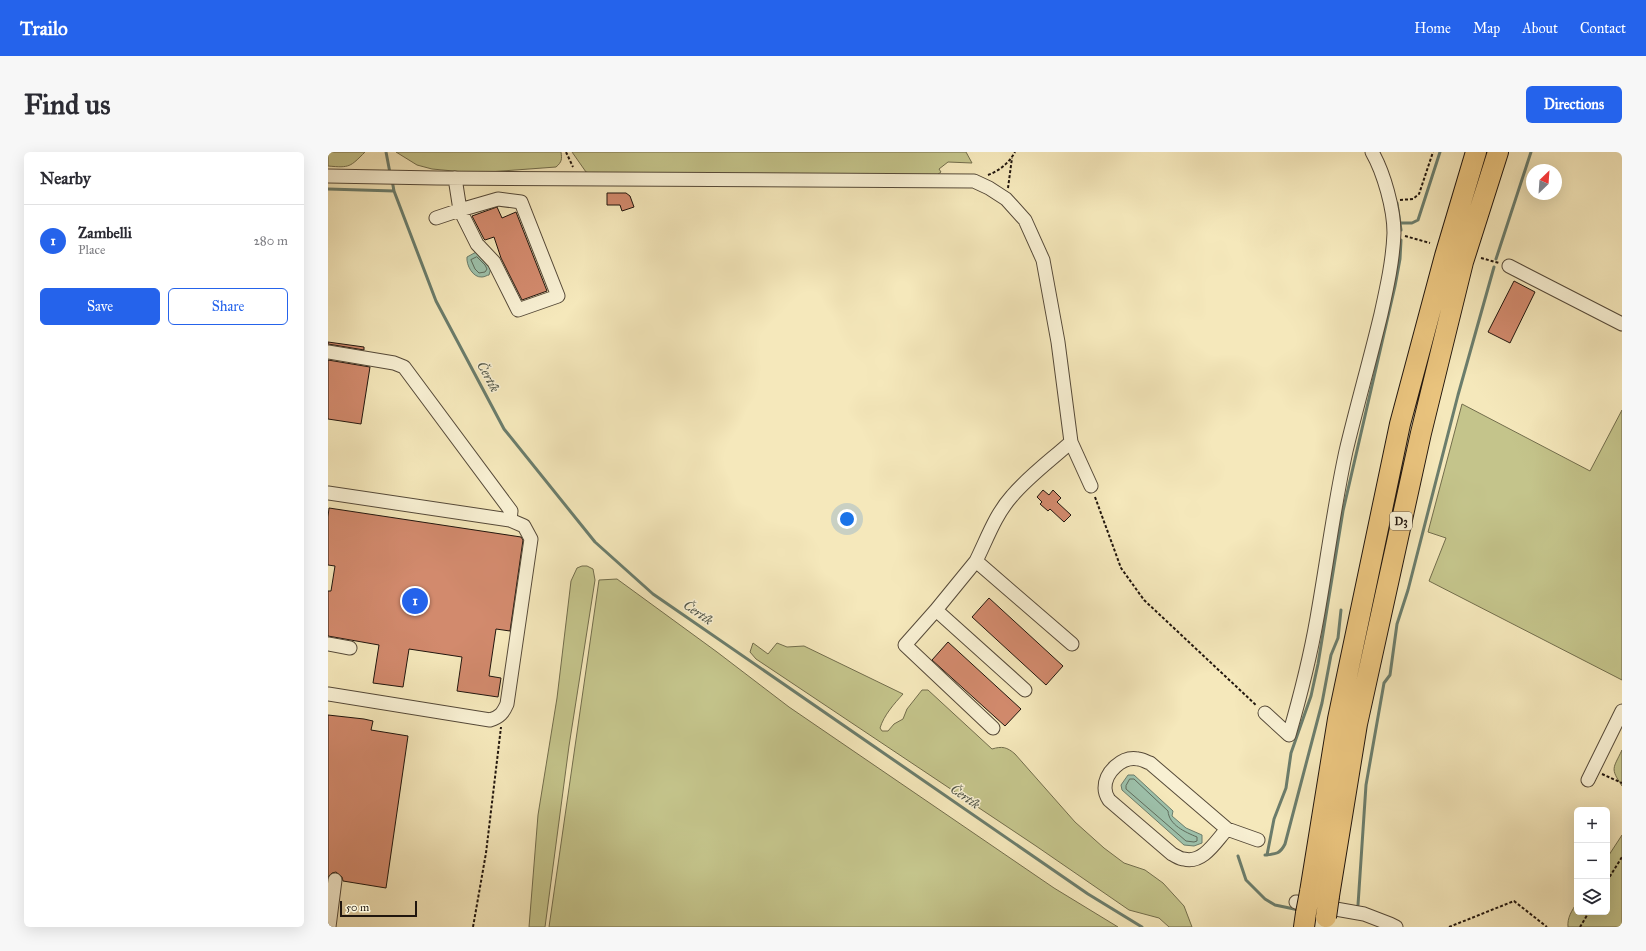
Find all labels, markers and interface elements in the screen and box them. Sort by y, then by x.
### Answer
text: Trailo [20,17,68,40]
text: Home [1414,20,1451,37]
text: Map [1473,20,1500,37]
text: About [1522,20,1558,37]
text: Contact [1580,20,1626,37]
button: Directions [1526,86,1622,123]
text: Find us [24,87,110,122]
north arrow [1526,164,1562,200]
text: Nearby [40,168,91,189]
text: Zambelli [78,224,132,242]
text: 1 [50,233,56,249]
text: 280 m [253,233,288,249]
text: Place [78,242,105,258]
button: Save [40,288,160,325]
button: Share [168,288,288,325]
water label: Čertík [473,358,504,395]
your location [837,509,857,529]
road number: D3 [1390,512,1412,530]
pin: 1 [402,586,428,616]
water label: Čertík [680,596,717,629]
water label: Čertík [947,780,984,813]
map controls [1574,807,1610,915]
button: + [1574,807,1610,843]
button: − [1574,843,1610,879]
button: layers [1574,879,1610,915]
scale bar [340,899,417,918]
text: 50 m [346,901,369,914]

